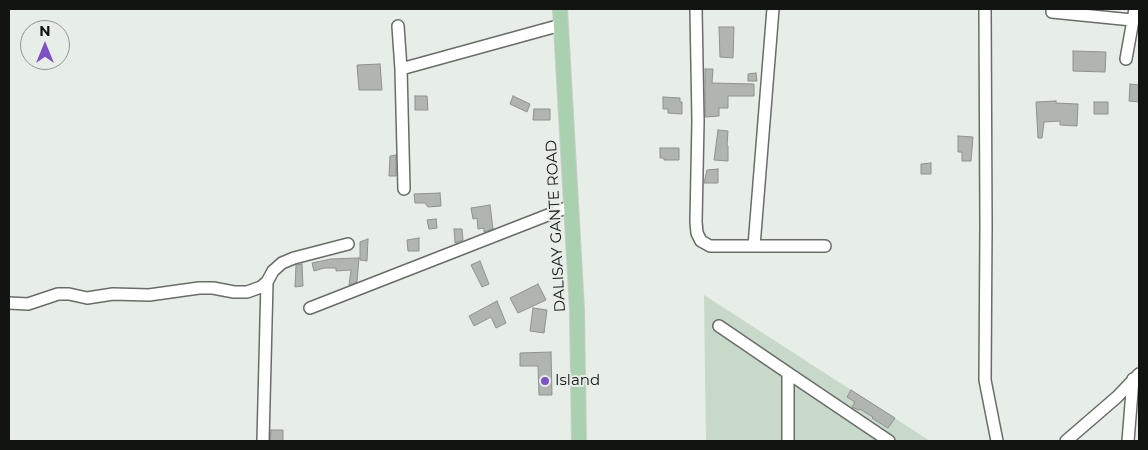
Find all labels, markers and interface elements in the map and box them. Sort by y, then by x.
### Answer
north arrow [20,20,70,70]
text: N [39,22,51,40]
street label: DALISAY GANTE ROAD [542,139,570,313]
place label: Island [555,372,600,390]
marker: Island [539,375,551,387]

